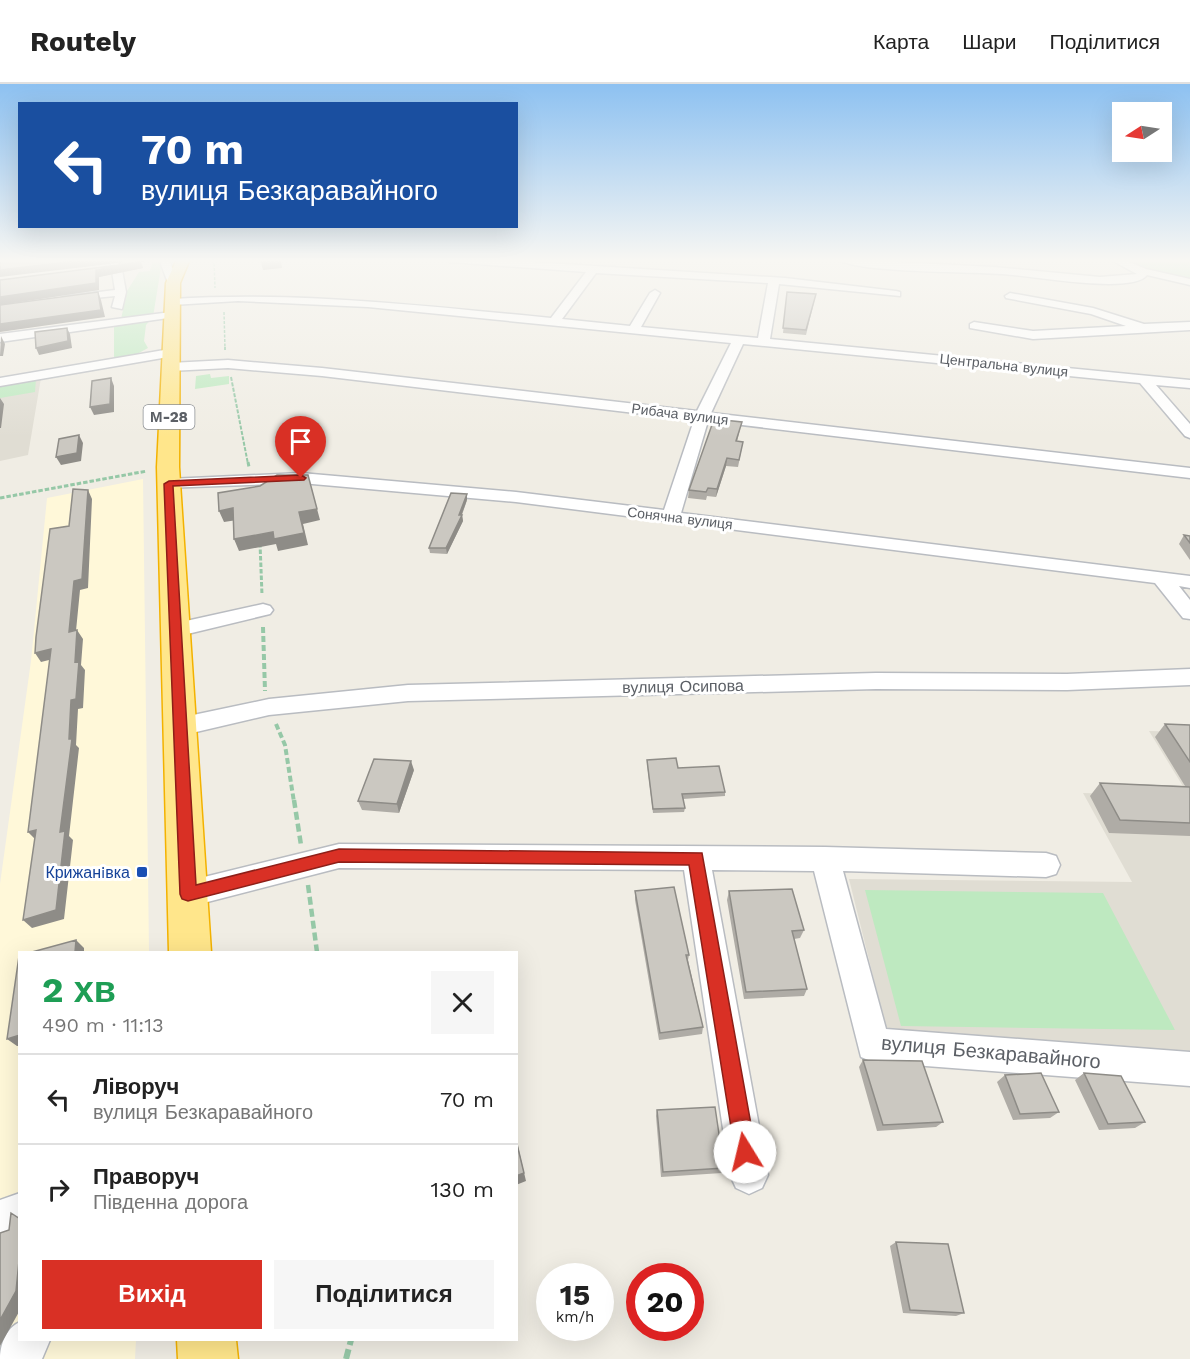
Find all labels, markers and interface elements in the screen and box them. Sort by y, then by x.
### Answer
text: Routely [30,25,136,58]
text: Карта [873,29,929,54]
text: Шари [962,29,1017,54]
text: Поділитися [1050,29,1160,54]
north arrow [1112,102,1172,162]
map controls [1112,102,1172,162]
text: 70 m [141,125,244,174]
icon: left [42,126,120,204]
text: вулиця Безкаравайного [141,175,438,207]
street label: Центральна вулиця [939,350,1069,380]
street label: Рибача вулиця [631,400,729,428]
road number: М-28 [144,405,195,429]
pin [275,416,326,478]
icon: arrive [284,425,317,458]
street label: Сонячна вулиця [626,504,734,532]
street label: вулиця Осипова [622,676,744,697]
place label: Крижанiвка [45,863,130,882]
marker: Крижанiвка [135,865,149,879]
text: 2 хв [42,969,116,1011]
button: close [431,971,494,1034]
text: 490 m · 11:13 [42,1013,164,1037]
street label: вулиця Безкаравайного [880,1030,1102,1074]
text: Ліворуч [93,1074,179,1099]
icon: left [42,1083,75,1116]
text: 70 m [440,1087,494,1112]
text: вулиця Безкаравайного [93,1100,313,1124]
position arrow [713,1120,777,1184]
text: Праворуч [93,1164,199,1189]
icon: right [42,1173,75,1206]
text: 130 m [430,1177,494,1202]
text: Південна дорога [93,1190,248,1214]
button: Вихід [42,1260,262,1329]
button: Поділитися [274,1260,494,1329]
speed limit sign: 20 [626,1263,704,1341]
text: 15 [560,1277,590,1312]
text: km/h [556,1308,594,1326]

